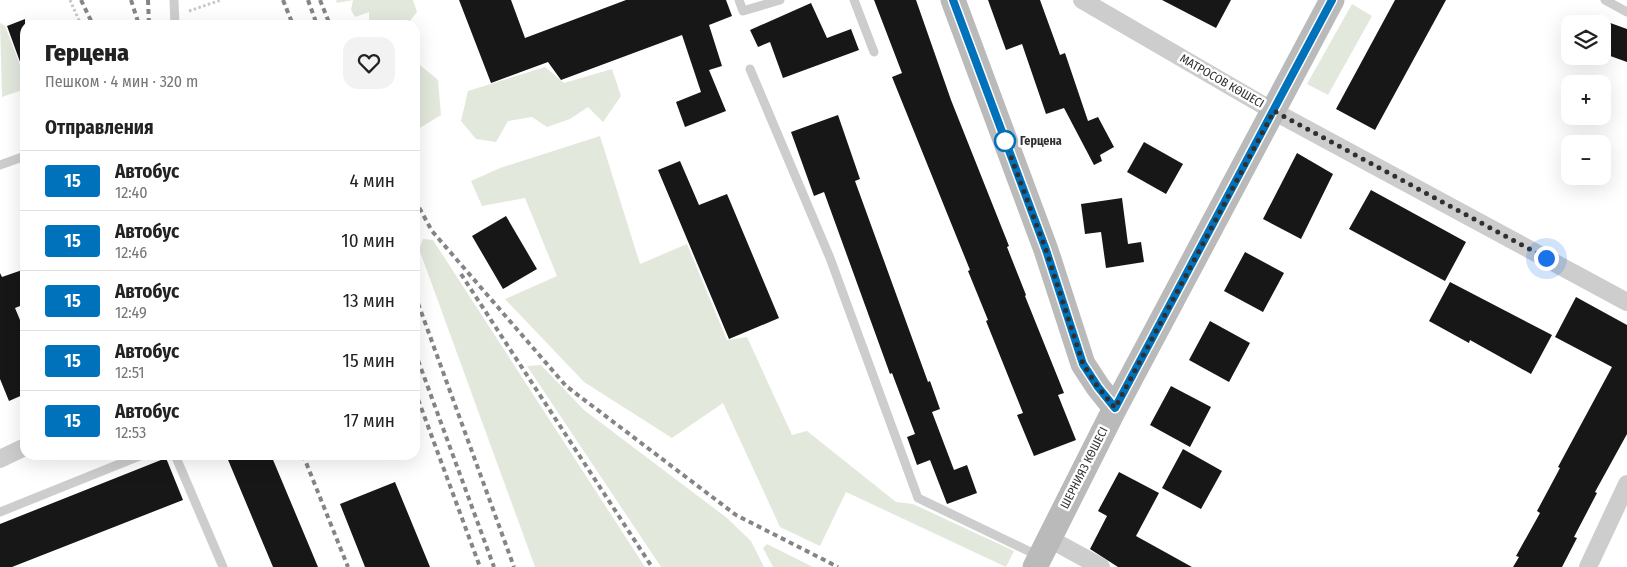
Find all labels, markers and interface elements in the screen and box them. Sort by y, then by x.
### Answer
map controls [1561,15,1611,185]
button: layers [1561,15,1611,65]
button: heart [343,37,395,89]
text: Герцена [45,39,129,67]
street label: МАТРОСОВ КӨШЕСІ [1177,51,1267,111]
text: Пешком · 4 мин · 320 m [45,72,198,91]
button: + [1561,75,1611,125]
text: Отправления [45,116,154,139]
marker: Герцена [994,130,1016,152]
place label: Герцена [1020,134,1062,148]
button: − [1561,135,1611,185]
text: Автобус [115,160,179,183]
text: 4 мин [349,169,395,192]
text: 15 [64,170,81,192]
text: 12:40 [115,183,148,202]
text: Автобус [115,220,179,243]
text: 10 мин [341,229,395,252]
text: 15 [64,230,81,252]
text: 12:46 [115,243,147,262]
your location [1534,246,1559,271]
text: Автобус [115,280,179,303]
text: 13 мин [343,289,395,312]
text: 15 [64,290,81,312]
text: 12:49 [115,303,147,322]
text: Автобус [115,340,179,363]
text: 15 мин [343,349,395,372]
text: 15 [64,350,81,372]
text: 12:51 [115,363,145,382]
text: Автобус [115,400,179,423]
text: 17 мин [344,409,395,432]
text: 15 [64,410,81,432]
text: 12:53 [115,423,146,442]
street label: ШЕРНИЯЗ КӨШЕСІ [1057,425,1111,511]

